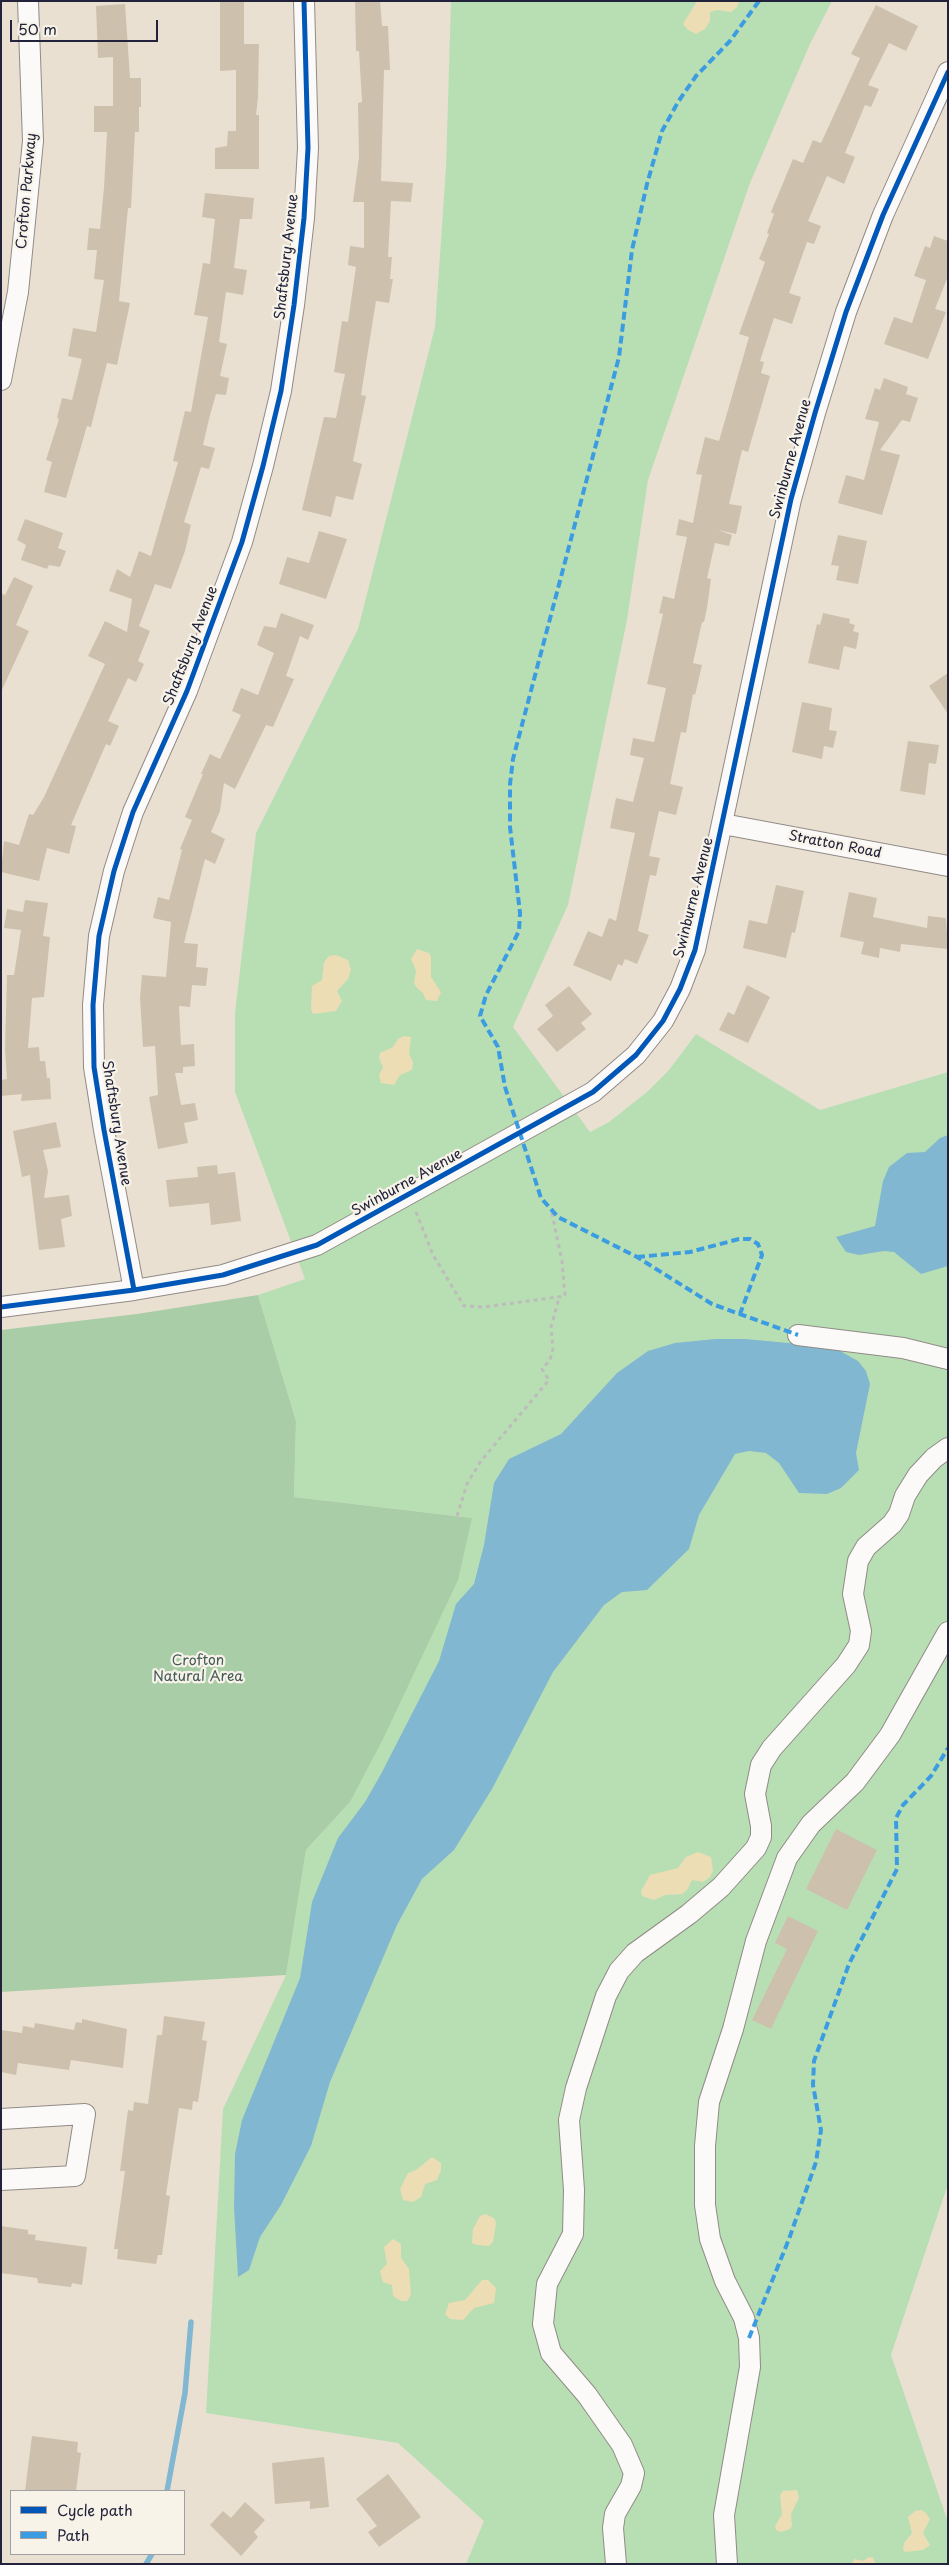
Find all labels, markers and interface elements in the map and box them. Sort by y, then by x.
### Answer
scale bar [12,10,160,42]
text: 50 m [18,17,57,40]
street label: Crofton Parkway [14,132,40,250]
street label: Shaftsbury Avenue [272,193,302,321]
street label: Swinburne Avenue [767,397,815,521]
street label: Shaftsbury Avenue [160,584,222,708]
street label: Stratton Road [787,828,883,862]
street label: Swinburne Avenue [671,836,717,960]
street label: Shaftsbury Avenue [98,1059,134,1187]
street label: Swinburne Avenue [349,1146,465,1220]
park label: Crofton Natural Area [153,1653,243,1685]
legend [10,2490,185,2555]
text: Cycle path [57,2498,133,2521]
text: Path [57,2523,89,2546]

